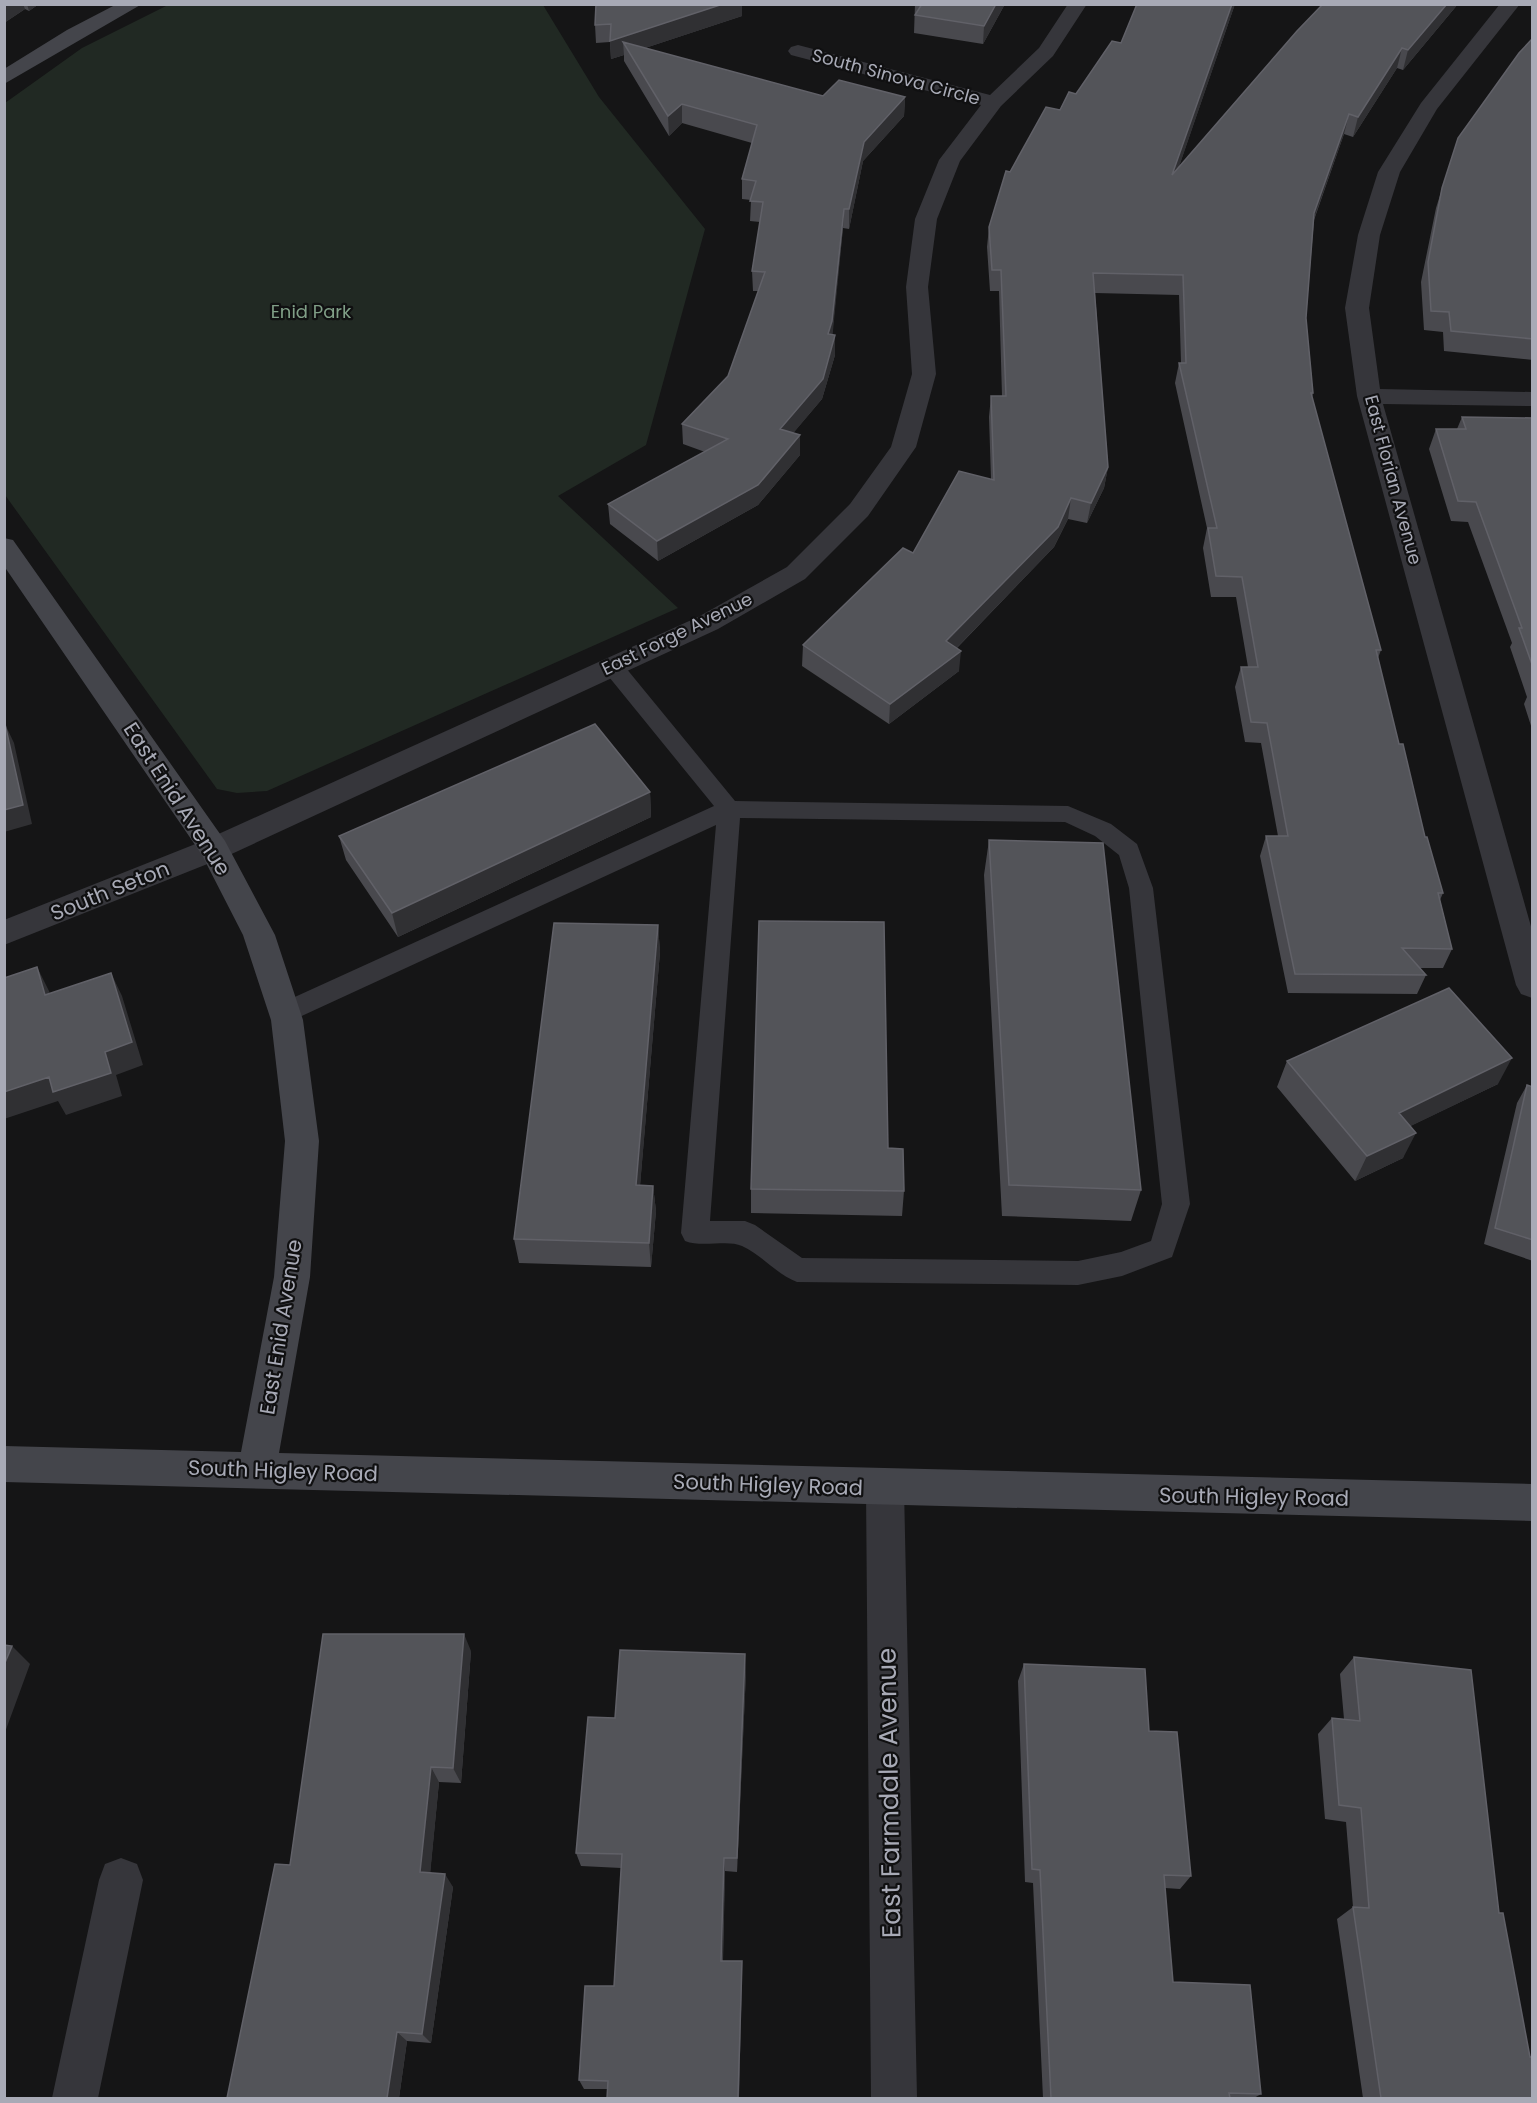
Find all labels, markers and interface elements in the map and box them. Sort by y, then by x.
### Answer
street label: South Sinova Circle [809,42,983,111]
park label: Enid Park [271,299,352,324]
street label: East Florian Avenue [1359,392,1428,567]
street label: East Forge Avenue [597,586,756,681]
street label: East Enid Avenue [117,717,238,881]
street label: South Seton [46,854,174,928]
street label: East Enid Avenue [252,1237,309,1417]
street label: South Higley Road [188,1453,378,1488]
street label: South Higley Road [673,1467,863,1502]
street label: South Higley Road [1159,1480,1349,1513]
street label: East Farmdale Avenue [868,1648,910,1938]

